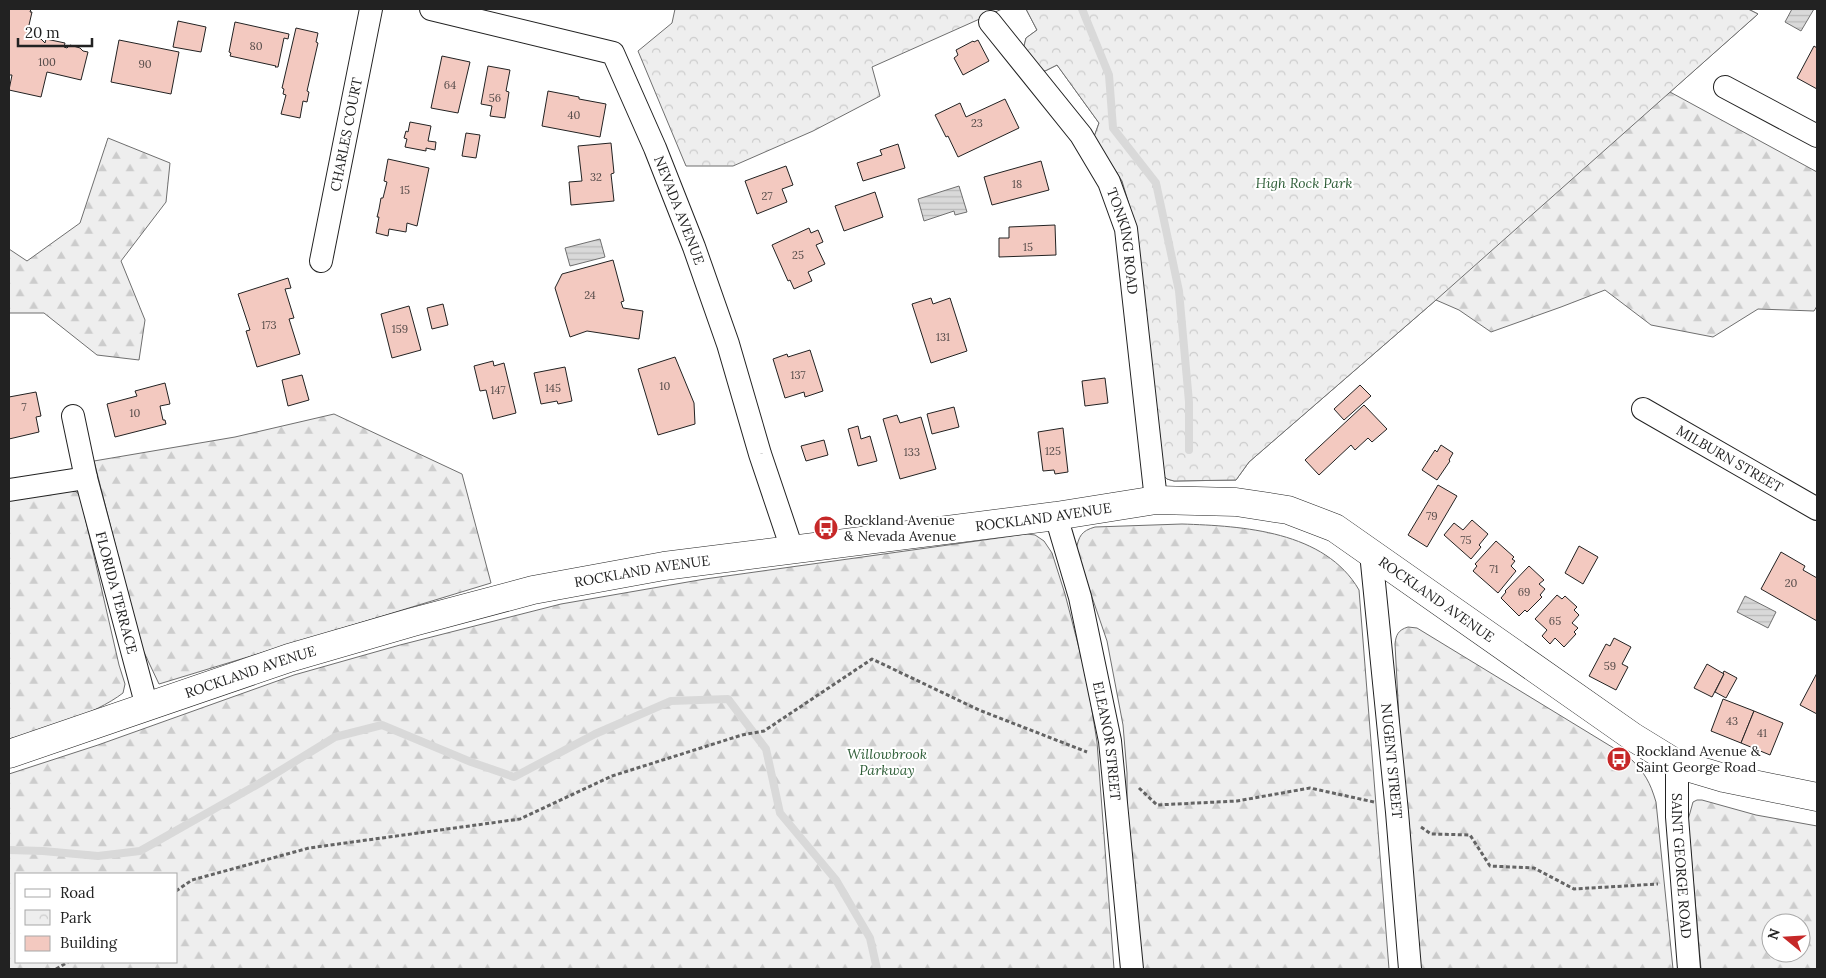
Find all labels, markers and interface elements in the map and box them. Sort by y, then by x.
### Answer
scale bar [18,15,91,47]
text: 20 m [25,23,60,42]
house number: 80 [249,39,263,53]
house number: 100 [38,55,56,69]
house number: 90 [138,57,152,71]
street label: CHARLES COURT [326,76,366,193]
house number: 64 [444,78,456,92]
house number: 56 [489,91,501,105]
house number: 40 [568,108,581,122]
house number: 23 [971,116,983,130]
street label: NEVADA AVENUE [650,153,709,267]
house number: 32 [590,170,602,184]
park label: High Rock Park [1255,174,1353,192]
house number: 18 [1012,177,1022,191]
house number: 15 [400,183,410,197]
street label: TONKING ROAD [1103,185,1142,295]
house number: 27 [762,189,772,203]
house number: 15 [1023,240,1033,254]
house number: 25 [792,248,804,262]
house number: 24 [584,288,596,302]
house number: 173 [261,318,277,332]
house number: 159 [392,322,408,336]
house number: 131 [936,330,950,344]
house number: 137 [791,368,805,382]
house number: 10 [660,379,671,393]
house number: 145 [545,381,561,395]
house number: 147 [490,383,506,397]
house number: 7 [21,400,27,414]
house number: 10 [130,406,141,420]
street label: MILBURN STREET [1673,421,1786,497]
house number: 125 [1045,444,1061,458]
house number: 133 [904,445,920,459]
street label: ROCKLAND AVENUE [974,498,1113,535]
house number: 79 [1426,509,1438,523]
place label: Rockland Avenue & Nevada Avenue [844,511,957,545]
bus stop icon: Rockland Avenue & Nevada Avenue [813,515,839,541]
street label: FLORIDA TERRACE [92,530,142,656]
house number: 75 [1460,533,1472,547]
street label: ROCKLAND AVENUE [573,551,711,591]
street label: ROCKLAND AVENUE [1375,552,1498,646]
house number: 71 [1489,562,1499,576]
house number: 20 [1785,576,1798,590]
house number: 69 [1518,585,1530,599]
house number: 65 [1549,614,1561,628]
street label: ROCKLAND AVENUE [182,642,318,702]
house number: 59 [1604,659,1616,673]
street label: ELEANOR STREET [1089,680,1125,801]
street label: NUGENT STREET [1377,702,1407,819]
house number: 43 [1726,714,1738,728]
house number: 41 [1757,726,1767,740]
place label: Rockland Avenue & Saint George Road [1636,742,1761,776]
park label: Willowbrook Parkway [847,745,927,779]
bus stop icon: Rockland Avenue & Saint George Road [1606,746,1632,772]
street label: SAINT GEORGE ROAD [1668,793,1696,939]
legend [15,873,178,963]
text: Road [60,883,95,902]
text: Park [60,908,91,927]
north arrow [1761,913,1811,963]
text: N [1763,926,1784,942]
text: Building [60,933,118,952]

